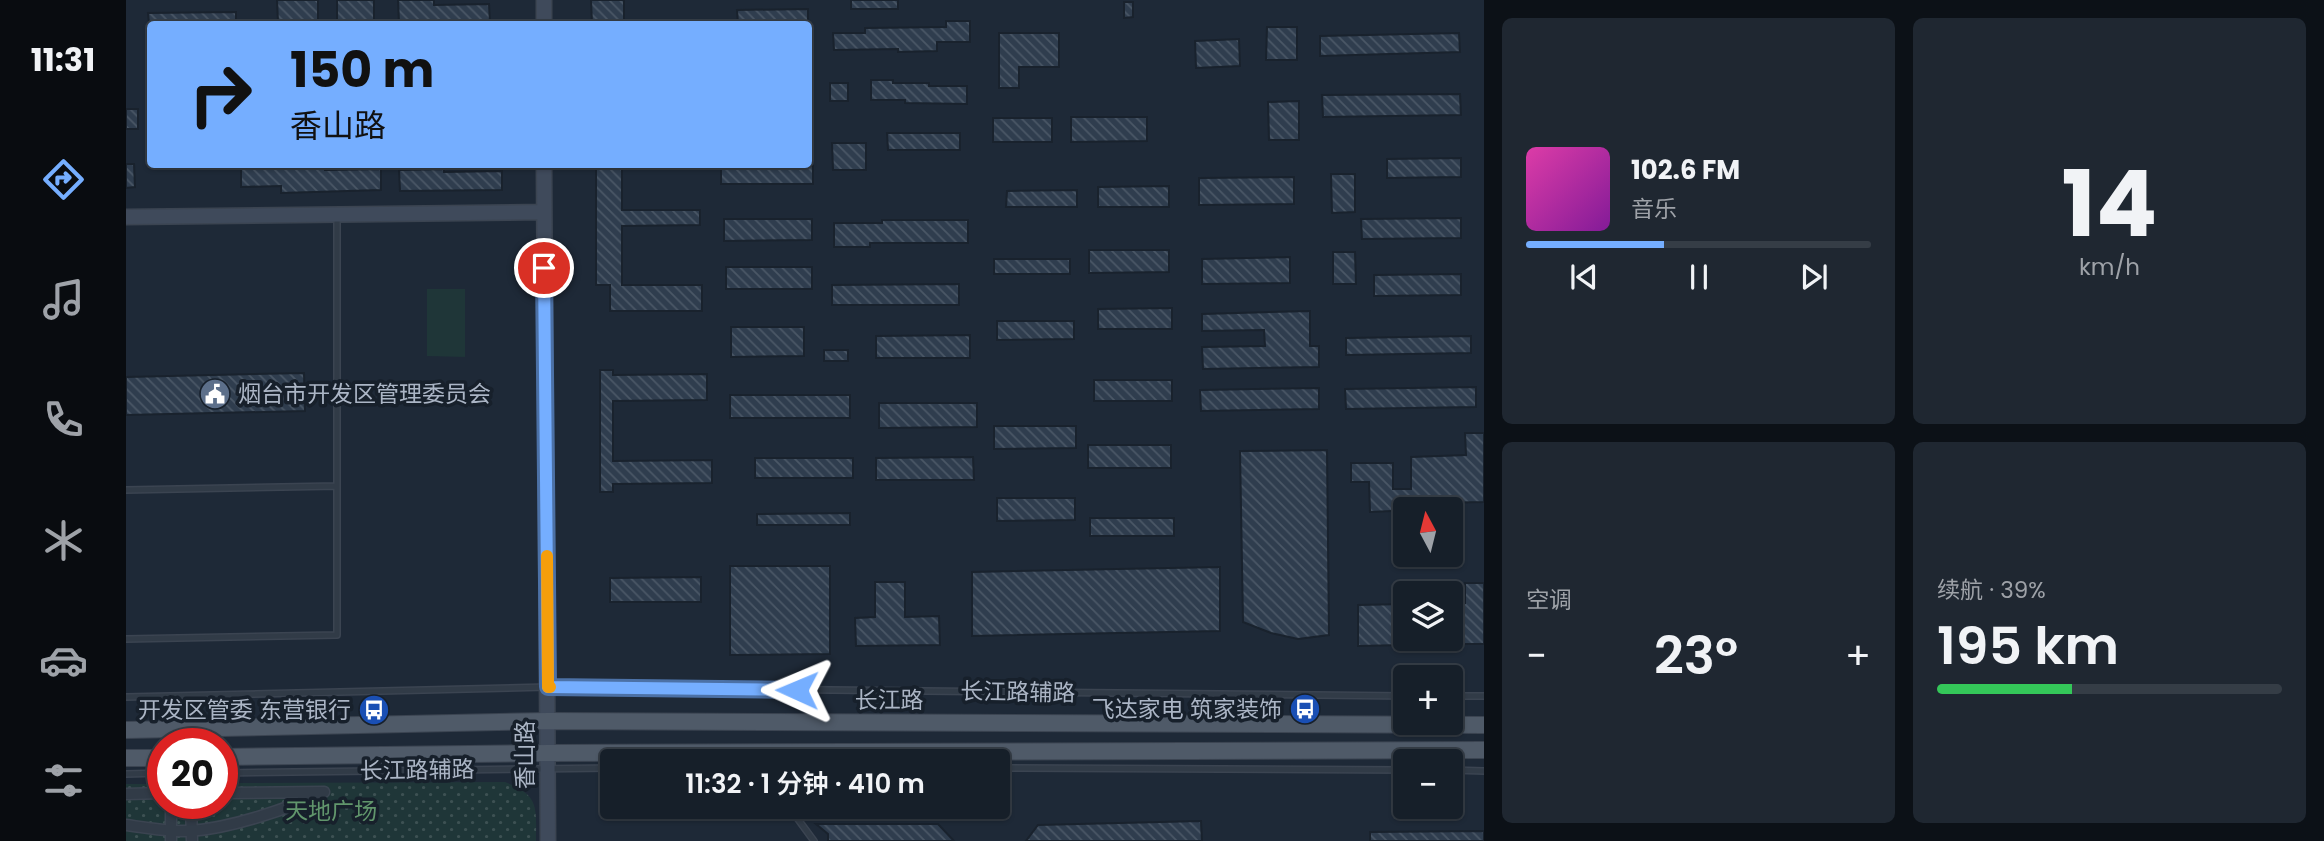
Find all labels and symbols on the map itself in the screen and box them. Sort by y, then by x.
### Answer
pin [514,238,574,298]
public building icon: 烟台市开发区管理委员会 [198,377,232,411]
place label: 烟台市开发区管理委员会 [238,378,491,410]
north arrow [1393,497,1463,567]
position arrow [760,653,834,727]
street label: 长江路辅路 [960,675,1076,709]
street label: 长江路 [855,684,924,716]
bus stop icon: 飞达家电 筑家装饰 [1288,692,1322,726]
bus stop icon: 开发区管委 东营银行 [357,693,391,727]
place label: 飞达家电 筑家装饰 [1092,693,1282,725]
place label: 开发区管委 东营银行 [138,694,351,726]
street label: 香山路 [509,721,541,790]
speed limit sign: 20 [147,728,238,819]
street label: 长江路辅路 [359,753,475,787]
park label: 天地广场 [285,795,377,827]

